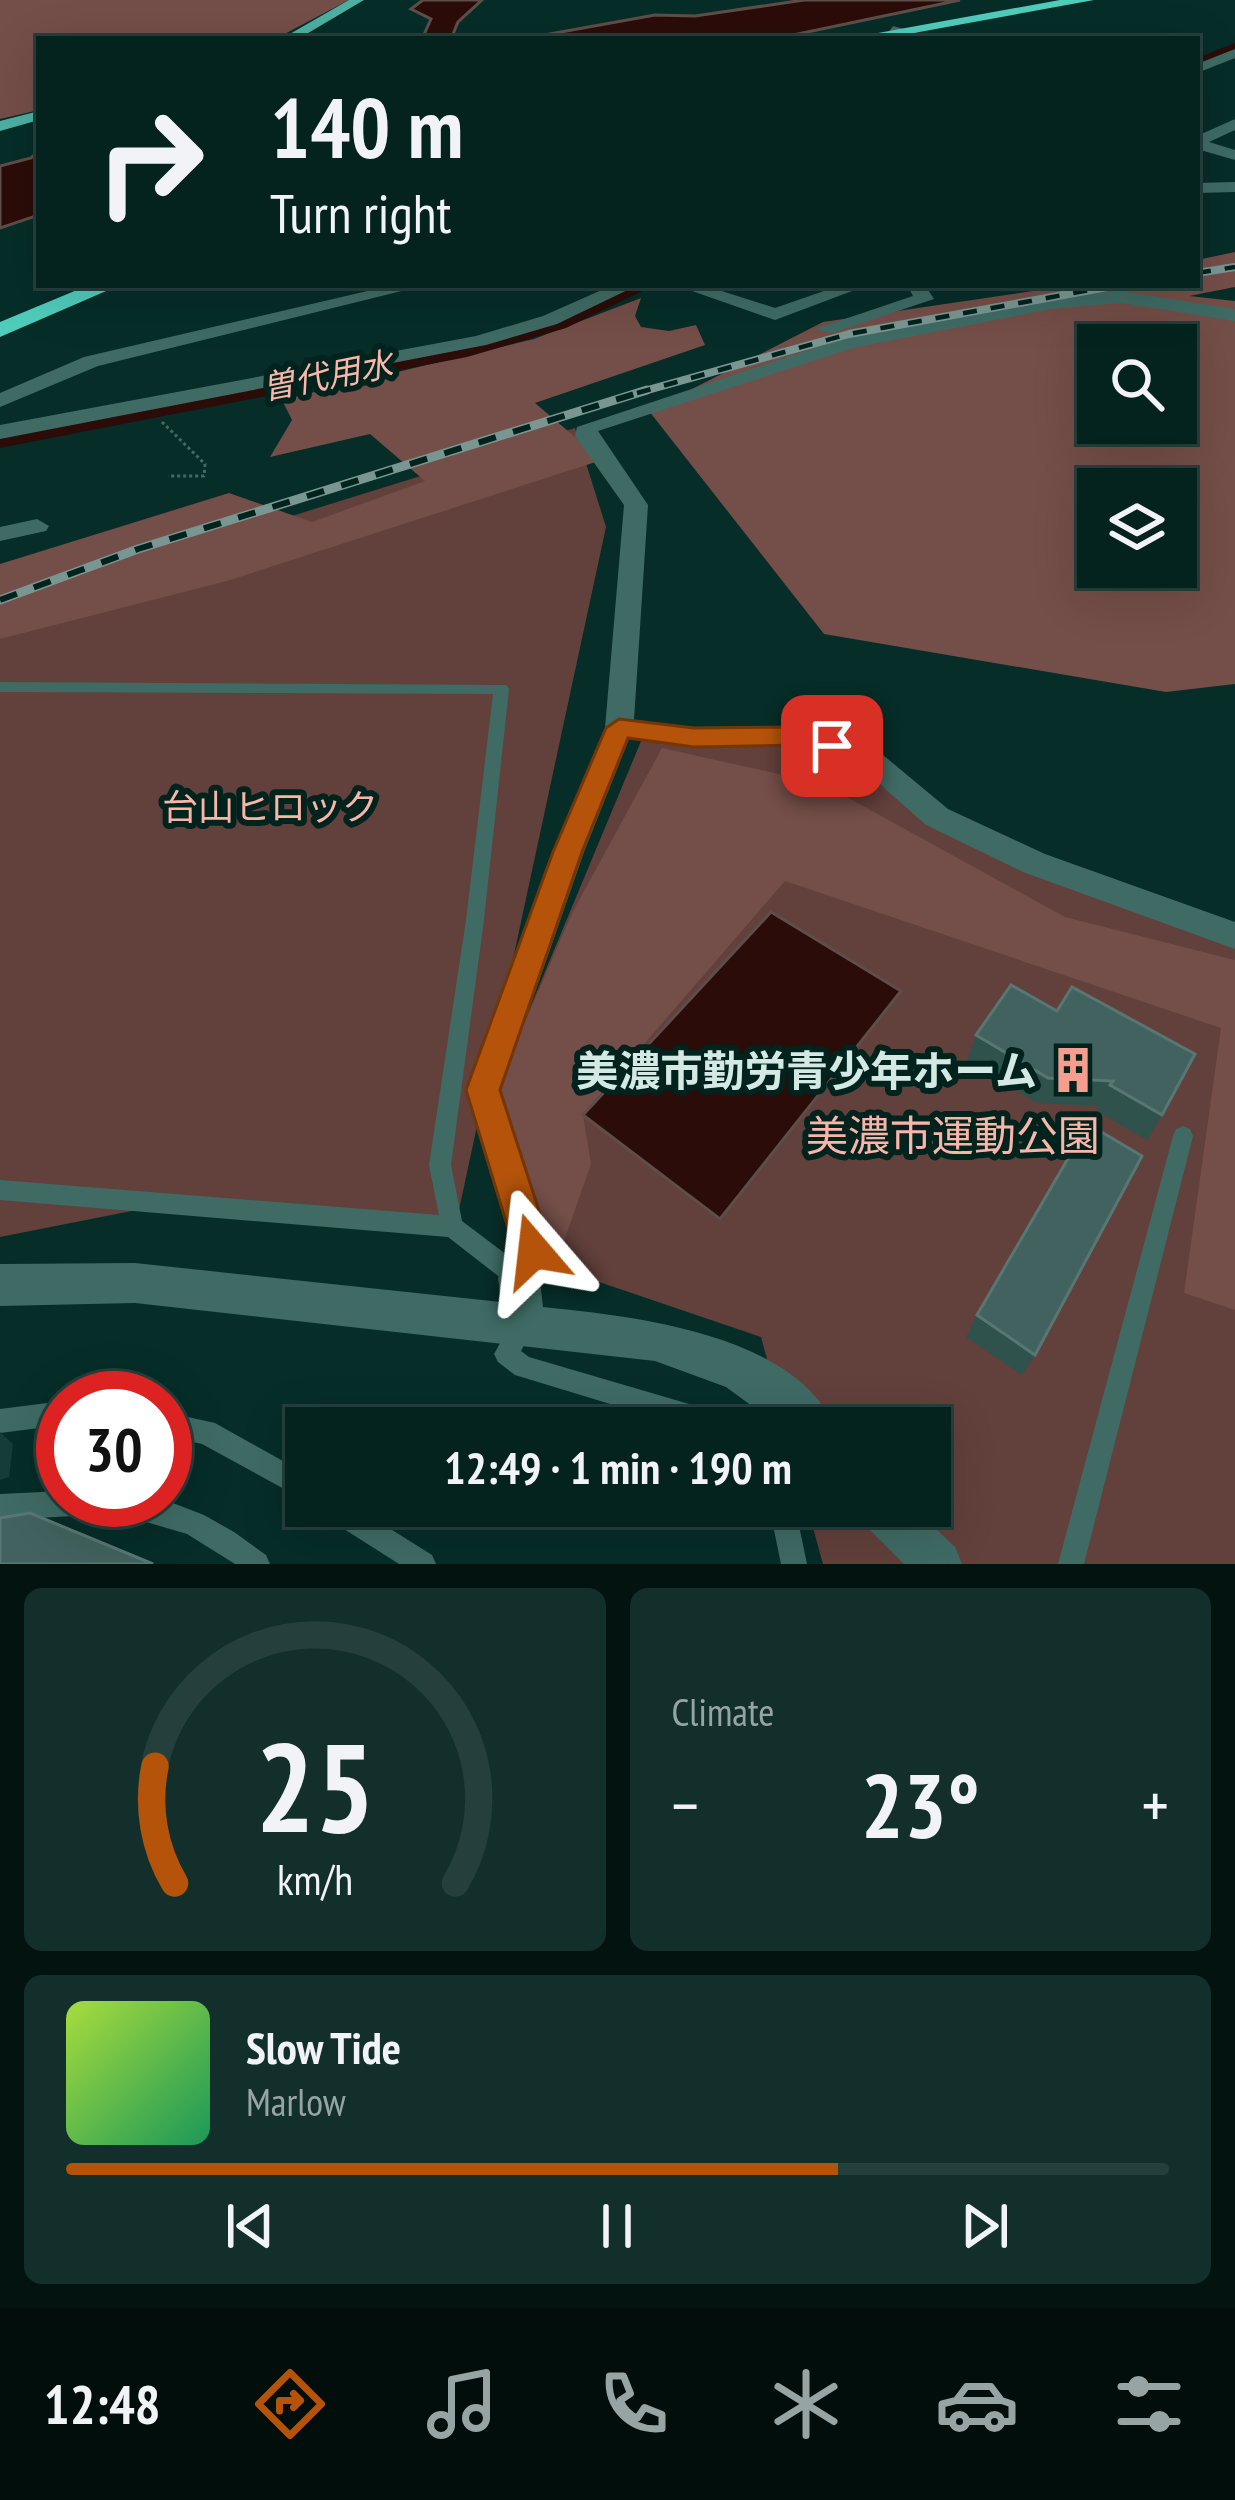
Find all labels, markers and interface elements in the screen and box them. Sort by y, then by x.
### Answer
text: 140 m [270,72,463,181]
icon: right [72,84,228,240]
text: Turn right [270,178,451,248]
map controls [1077,324,1197,588]
button: search [1077,324,1197,444]
water label: 曽代用水 [258,341,399,409]
button: layers [1077,468,1197,588]
pin [781,695,883,797]
icon: arrive [799,713,865,779]
park label: 台山ヒロック [162,783,378,830]
place label: 美濃市勤労青少年ホーム [576,1043,1037,1098]
building icon: 美濃市勤労青少年ホーム [1048,1045,1098,1095]
park label: 美濃市運動公園 [806,1108,1100,1163]
position arrow [471,1188,597,1314]
speed limit sign: 30 [36,1371,192,1527]
text: 12:49 · 1 min · 190 m [444,1438,792,1496]
text: Climate [672,1686,774,1737]
text: 25 [255,1705,374,1866]
text: 23° [861,1746,980,1863]
text: − [672,1762,699,1847]
text: + [1142,1762,1169,1847]
text: km/h [277,1850,353,1906]
text: Slow Tide [246,2018,401,2076]
text: Marlow [246,2076,346,2127]
icon: previous [217,2193,283,2259]
icon: pause [584,2193,650,2259]
icon: next [952,2193,1018,2259]
icon: directions [248,2362,332,2446]
icon: music [420,2362,504,2446]
icon: phone [592,2362,676,2446]
icon: climate [764,2362,848,2446]
icon: car [935,2362,1019,2446]
icon: filters [1107,2362,1191,2446]
text: 12:48 [44,2369,161,2439]

